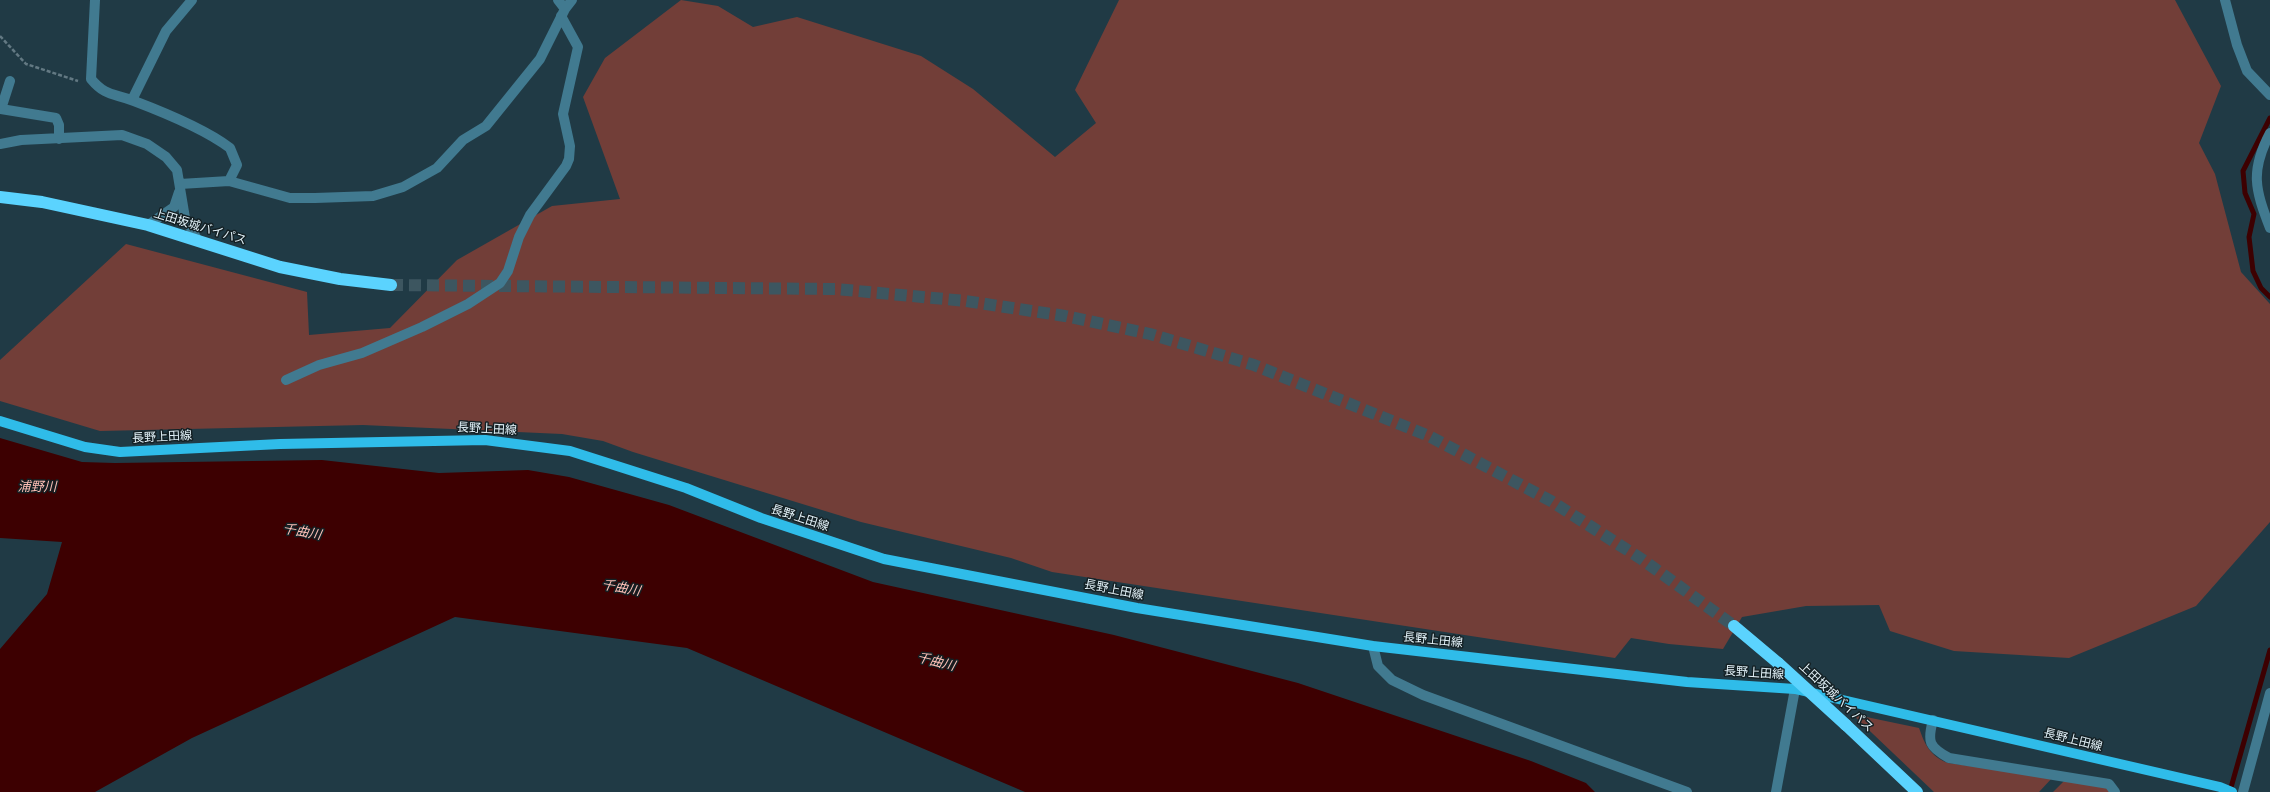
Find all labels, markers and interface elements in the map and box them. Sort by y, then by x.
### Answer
street label: 上田坂城バイパス [152,206,248,248]
street label: 長野上田線 [457,420,517,438]
street label: 長野上田線 [132,428,192,446]
water label: 浦野川 [18,479,56,495]
street label: 長野上田線 [769,502,831,534]
water label: 千曲川 [281,521,323,543]
water label: 千曲川 [600,577,642,599]
street label: 長野上田線 [1083,577,1145,603]
street label: 長野上田線 [1402,630,1464,650]
water label: 千曲川 [915,650,957,674]
street label: 上田坂城バイパス [1796,659,1876,735]
street label: 長野上田線 [1724,664,1784,682]
street label: 長野上田線 [2042,726,2104,754]

